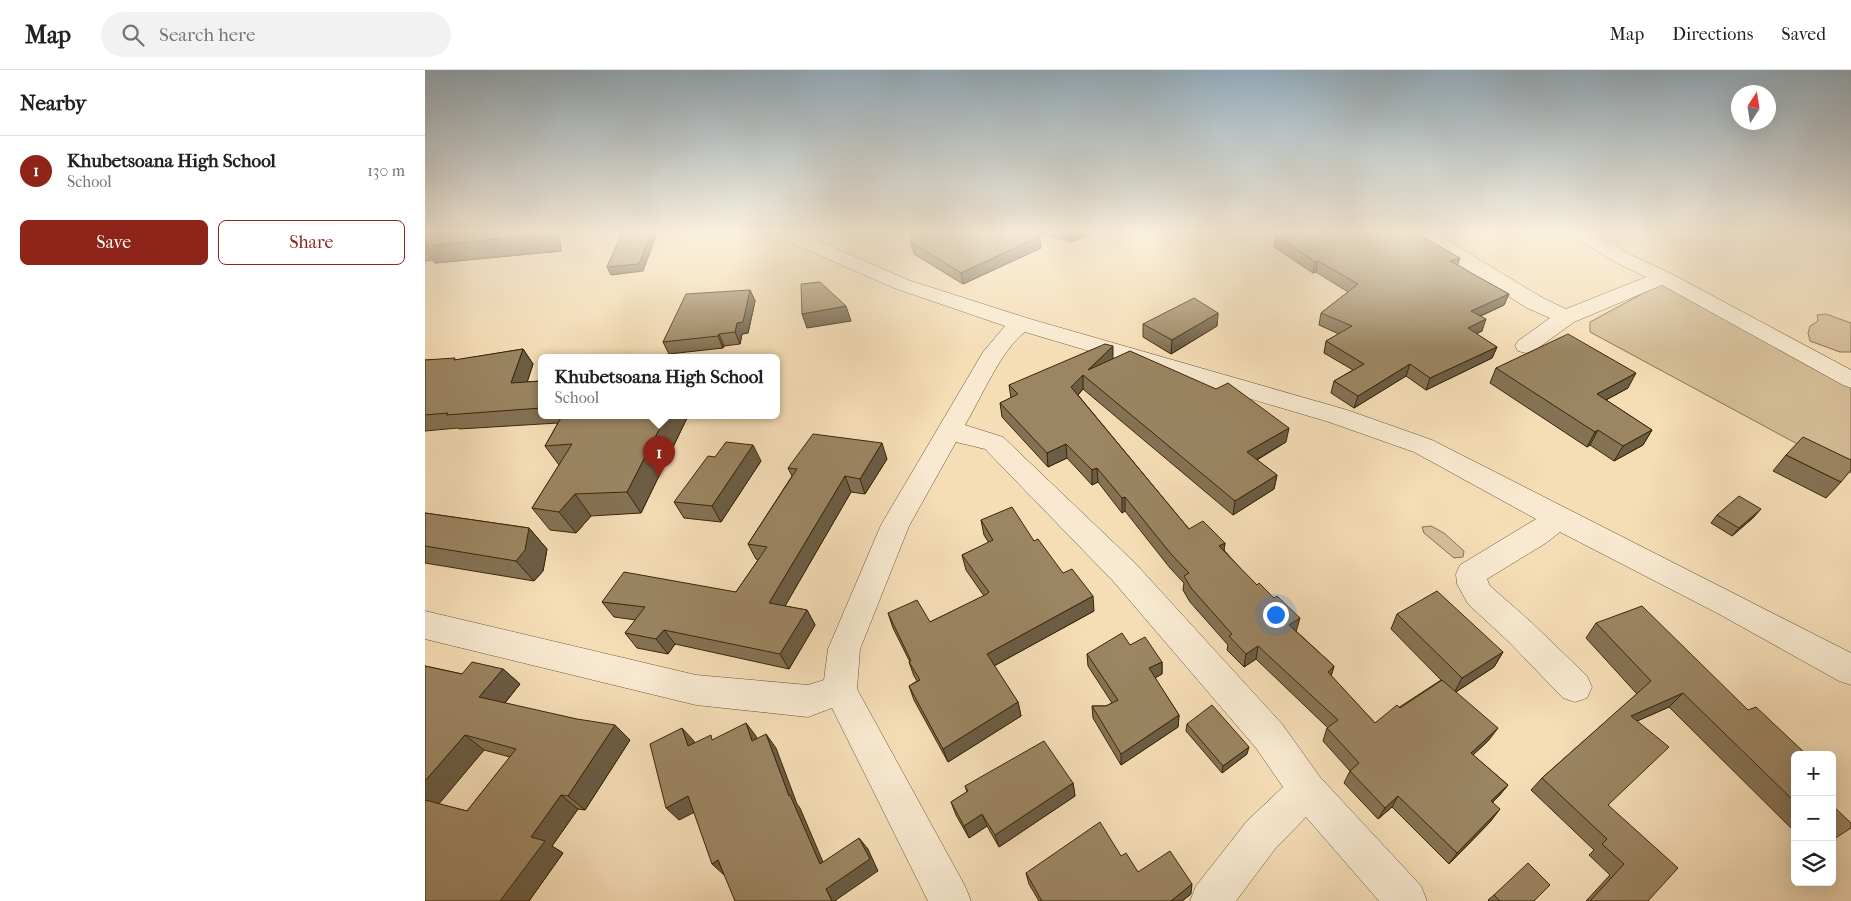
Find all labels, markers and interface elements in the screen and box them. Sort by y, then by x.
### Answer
search box [101,12,451,57]
text: Map [25,21,71,49]
icon: search [119,21,147,49]
text: Search here [159,24,255,46]
text: Map [1610,24,1644,45]
text: Directions [1672,24,1753,45]
text: Saved [1781,24,1826,45]
north arrow [1731,85,1776,130]
text: Nearby [20,91,86,115]
text: Khubetsoana High School [67,150,276,172]
text: 1 [33,161,39,180]
text: 130 m [367,161,405,180]
text: School [67,172,112,191]
button: Save [20,220,208,265]
button: Share [218,220,405,265]
popup [538,354,780,419]
text: Khubetsoana High School [555,366,763,388]
text: School [555,388,599,407]
pin: 1 [643,436,675,477]
your location [1263,602,1289,628]
map controls [1791,751,1836,886]
button: + [1791,751,1836,796]
button: − [1791,796,1836,841]
button: layers [1791,841,1836,886]

